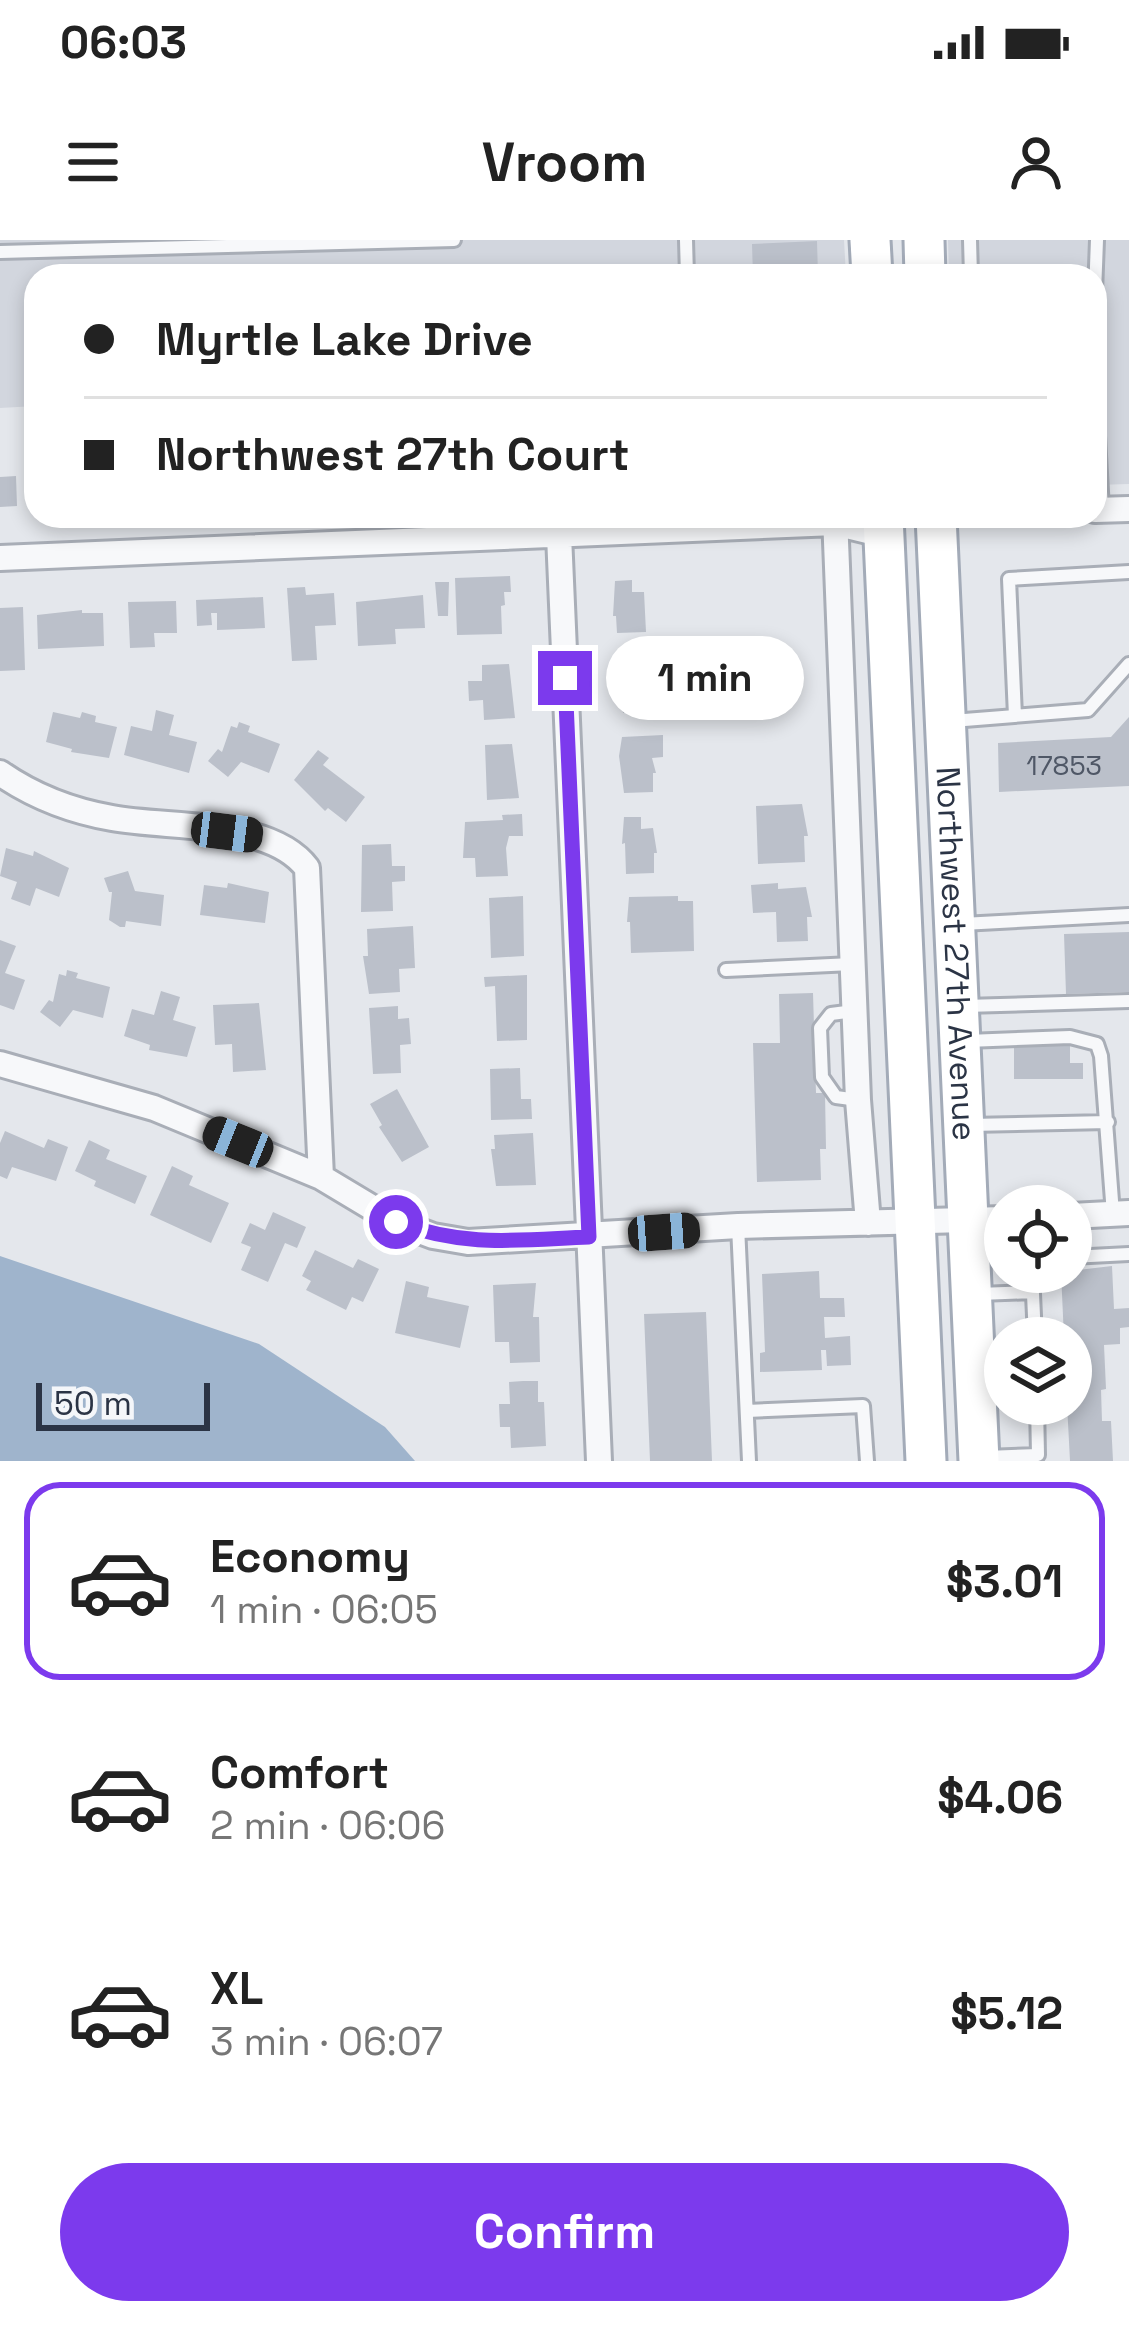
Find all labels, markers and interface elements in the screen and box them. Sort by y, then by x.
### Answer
text: 06:03 [60,14,187,71]
text: Vroom [482,128,647,197]
icon: menu [60,129,126,195]
icon: person [1003,129,1069,195]
text: Myrtle Lake Drive [156,311,533,368]
text: Northwest 27th Court [156,426,629,483]
callout: 1 min [607,636,805,720]
route end [538,651,592,705]
text: 1 min [657,653,753,702]
house number: 17853 [1026,748,1102,783]
street label: Northwest 27th Avenue [926,765,985,1142]
car [189,810,265,854]
car [198,1112,278,1172]
map controls [984,1185,1092,1425]
button: locate [984,1185,1092,1293]
route start [369,1195,423,1249]
car [627,1212,701,1252]
button: layers [984,1317,1092,1425]
scale bar [36,1377,210,1430]
text: 50 m [54,1383,132,1425]
icon: car [66,1527,174,1635]
text: Economy [210,1528,410,1585]
text: $3.01 [946,1553,1063,1610]
text: 1 min · 06:05 [210,1585,438,1634]
icon: car [66,1743,174,1851]
text: Comfort [210,1744,389,1801]
text: $4.06 [937,1769,1063,1826]
text: 2 min · 06:06 [210,1801,445,1850]
icon: car [66,1959,174,2067]
text: XL [210,1960,263,2017]
text: $5.12 [951,1985,1063,2042]
text: 3 min · 06:07 [210,2017,443,2066]
button: Confirm [60,2163,1069,2301]

